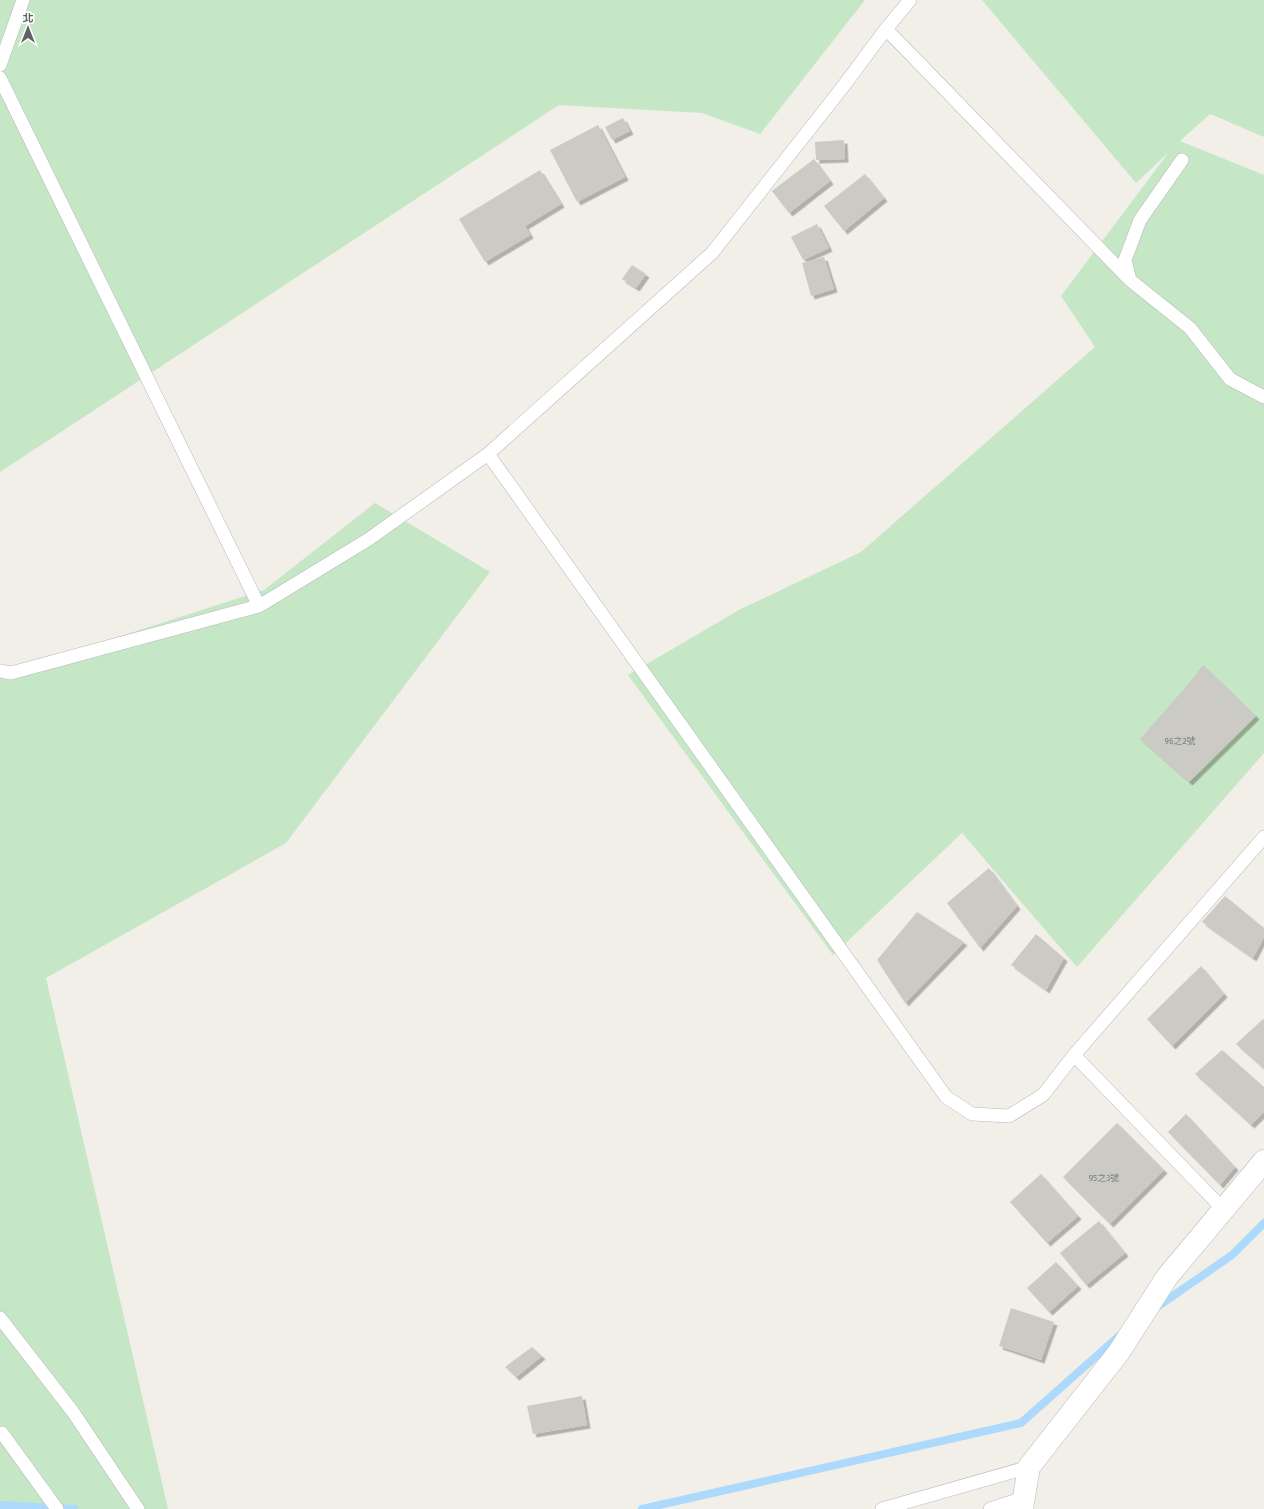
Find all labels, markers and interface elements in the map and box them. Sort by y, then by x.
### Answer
north arrow [8,8,48,48]
text: 北 [23,12,34,25]
house number: 96之2號 [1165,736,1195,746]
house number: 95之3號 [1089,1173,1119,1183]

